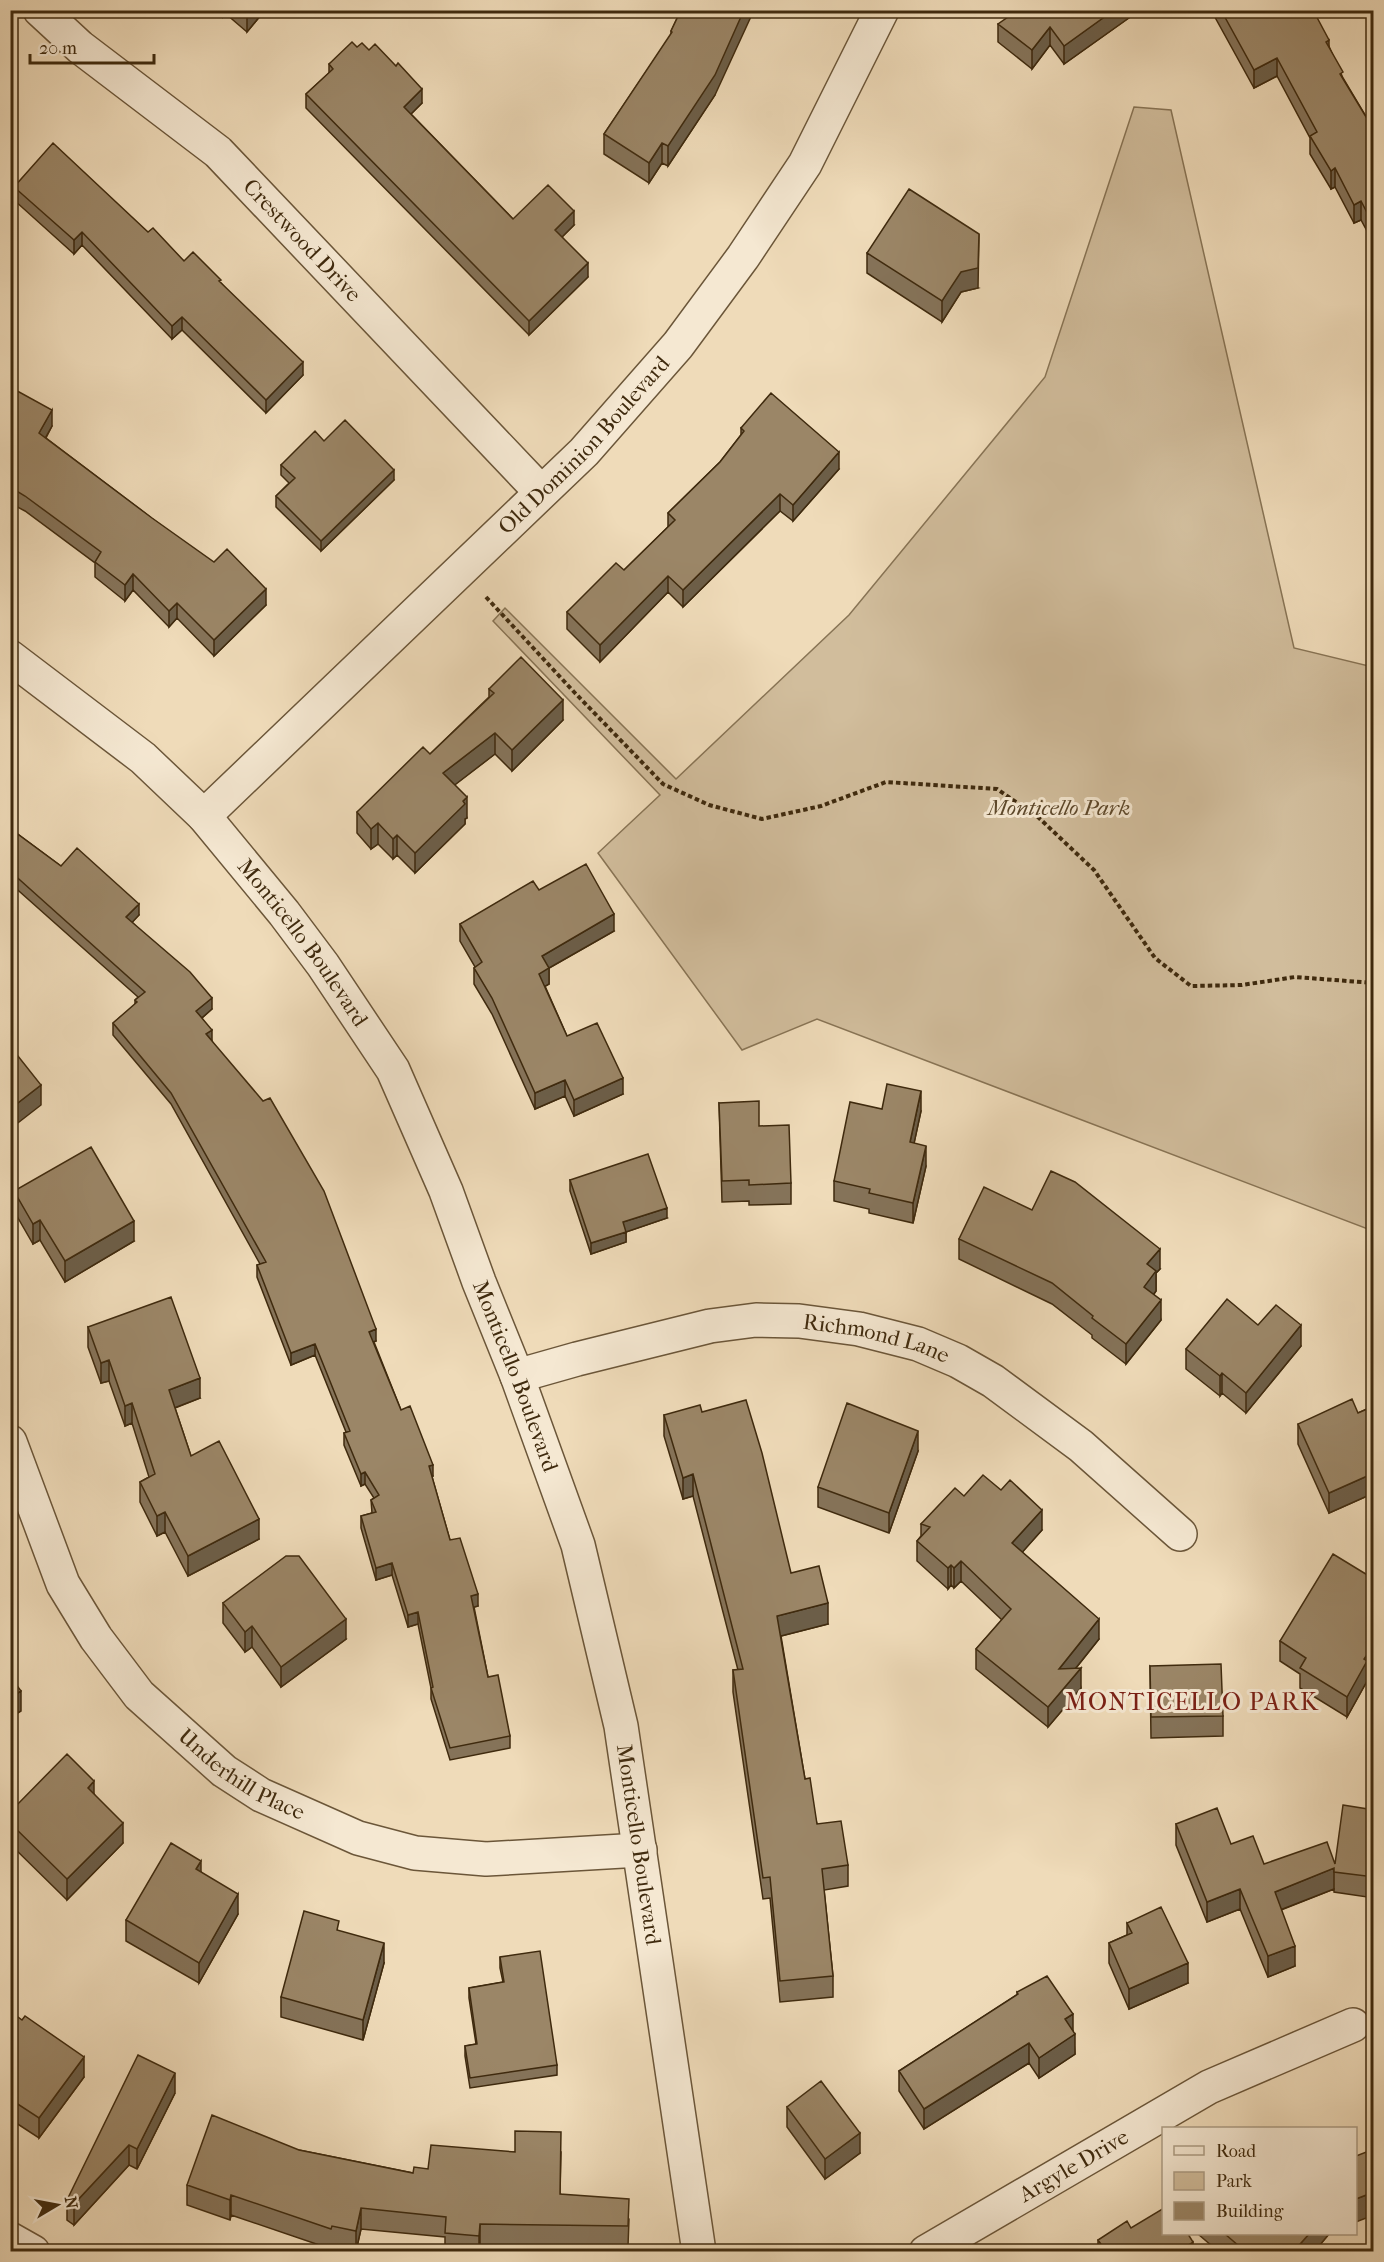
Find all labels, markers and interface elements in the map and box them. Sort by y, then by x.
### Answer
scale bar [30,27,154,65]
text: 20 m [39,38,77,59]
street label: Crestwood Drive [238,174,367,307]
street label: Old Dominion Boulevard [493,350,676,540]
park label: Monticello Park [986,795,1130,821]
street label: Monticello Boulevard [232,854,374,1032]
street label: Monticello Boulevard [467,1277,564,1476]
street label: Richmond Lane [801,1309,953,1369]
district label: MONTICELLO PARK [1065,1688,1319,1716]
street label: Underhill Place [173,1723,309,1826]
street label: Monticello Boulevard [611,1743,666,1948]
street label: Argyle Drive [1013,2124,1133,2208]
legend [1162,2127,1357,2235]
text: Road [1216,2141,1256,2162]
text: Park [1216,2171,1253,2192]
north arrow [27,2175,87,2235]
text: N [61,2195,82,2211]
text: Building [1216,2201,1284,2222]

